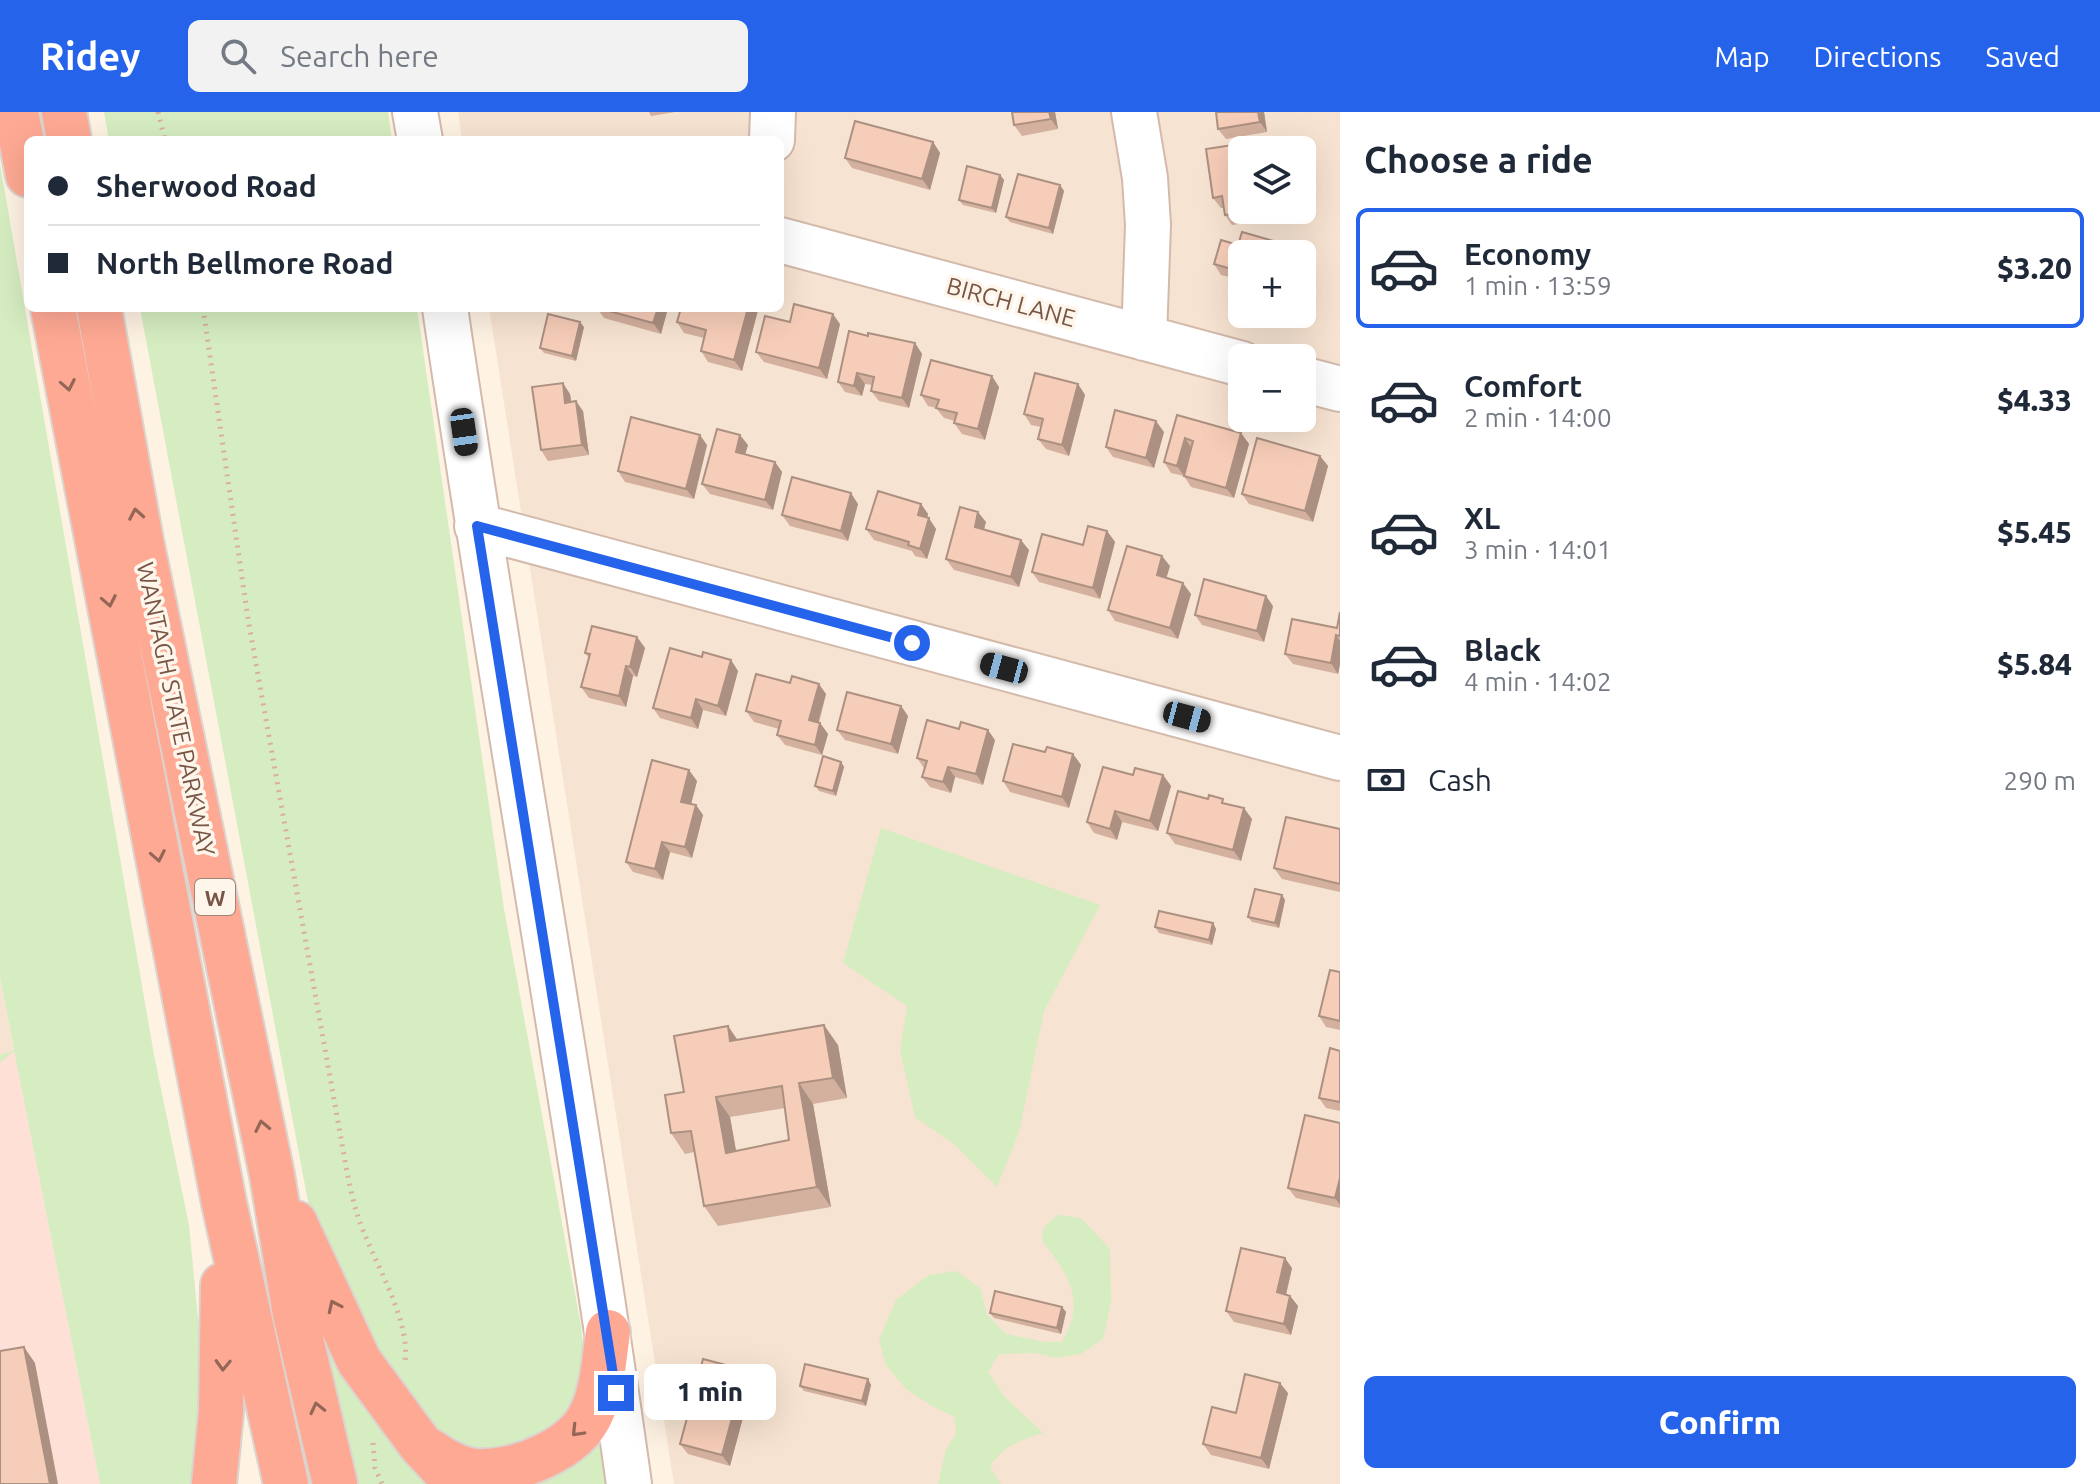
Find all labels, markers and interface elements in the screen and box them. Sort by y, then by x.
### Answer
search box [188,20,748,92]
icon: search [216,34,260,78]
text: Ridey [40,35,140,77]
text: Search here [280,39,439,73]
text: Map [1714,41,1770,72]
text: Directions [1814,41,1941,72]
text: Saved [1985,41,2060,72]
map controls [1228,136,1316,432]
button: layers [1228,136,1316,224]
text: Choose a ride [1364,139,1593,180]
text: Sherwood Road [96,169,317,203]
icon: car [1368,232,1440,304]
text: Economy [1464,237,1591,271]
button: + [1228,240,1316,328]
text: North Bellmore Road [96,246,394,280]
text: $3.20 [1997,251,2072,285]
text: 1 min · 13:59 [1464,271,1612,300]
street label: BIRCH LANE [944,272,1078,332]
button: − [1228,344,1316,432]
icon: car [1368,364,1440,436]
text: Comfort [1464,369,1582,403]
one-way arrow [59,377,76,391]
text: $4.33 [1997,383,2072,417]
text: 2 min · 14:00 [1464,403,1612,432]
car [449,407,479,457]
icon: car [1368,496,1440,568]
text: XL [1464,501,1500,535]
one-way arrow [129,508,146,521]
text: $5.45 [1997,515,2072,549]
text: 3 min · 14:01 [1464,535,1612,564]
street label: WANTAGH STATE PARKWAY [132,560,220,859]
one-way arrow [100,593,117,607]
route start [894,625,930,661]
icon: car [1368,628,1440,700]
text: Black [1464,633,1541,667]
text: $5.84 [1997,647,2072,681]
car [978,650,1030,686]
text: 4 min · 14:02 [1464,667,1612,696]
car [1161,699,1213,735]
icon: cash [1364,758,1408,802]
text: Cash [1428,763,1492,797]
text: 290 m [2004,766,2076,795]
one-way arrow [148,849,165,863]
road number: W [195,879,235,915]
one-way arrow [254,1119,271,1133]
one-way arrow [328,1300,344,1315]
one-way arrow [214,1359,231,1372]
callout: 1 min [644,1365,776,1421]
route end [598,1375,634,1411]
button: Confirm [1364,1376,2076,1468]
text: 1 min [677,1377,743,1406]
one-way arrow [309,1402,326,1415]
one-way arrow [572,1422,587,1436]

